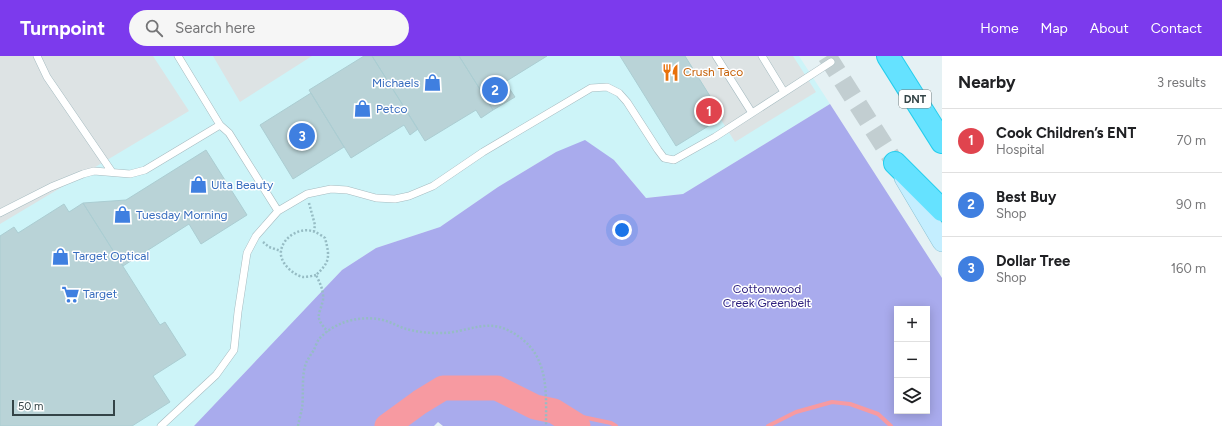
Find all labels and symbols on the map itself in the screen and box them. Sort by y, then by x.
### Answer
restaurant icon: Crush Taco [660,62,680,82]
place label: Crush Taco [683,65,743,79]
shop icon: Michaels [422,73,442,93]
pin: 2 [482,75,508,105]
place label: Michaels [372,76,419,90]
road number: DNT [899,90,931,108]
pin: 1 [696,96,722,126]
shop icon: Petco [353,99,373,119]
place label: Petco [376,102,407,116]
pin: 3 [289,121,315,151]
shop icon: Ulta Beauty [188,175,208,195]
place label: Ulta Beauty [211,178,274,192]
shop icon: Tuesday Morning [113,205,133,225]
place label: Tuesday Morning [136,208,228,222]
your location [612,220,632,240]
shop icon: Target Optical [50,246,70,266]
place label: Target Optical [73,249,149,263]
park label: Cottonwood Creek Greenbelt [723,282,812,310]
supermarket icon: Target [60,284,80,304]
place label: Target [83,287,118,301]
scale bar [12,398,115,417]

